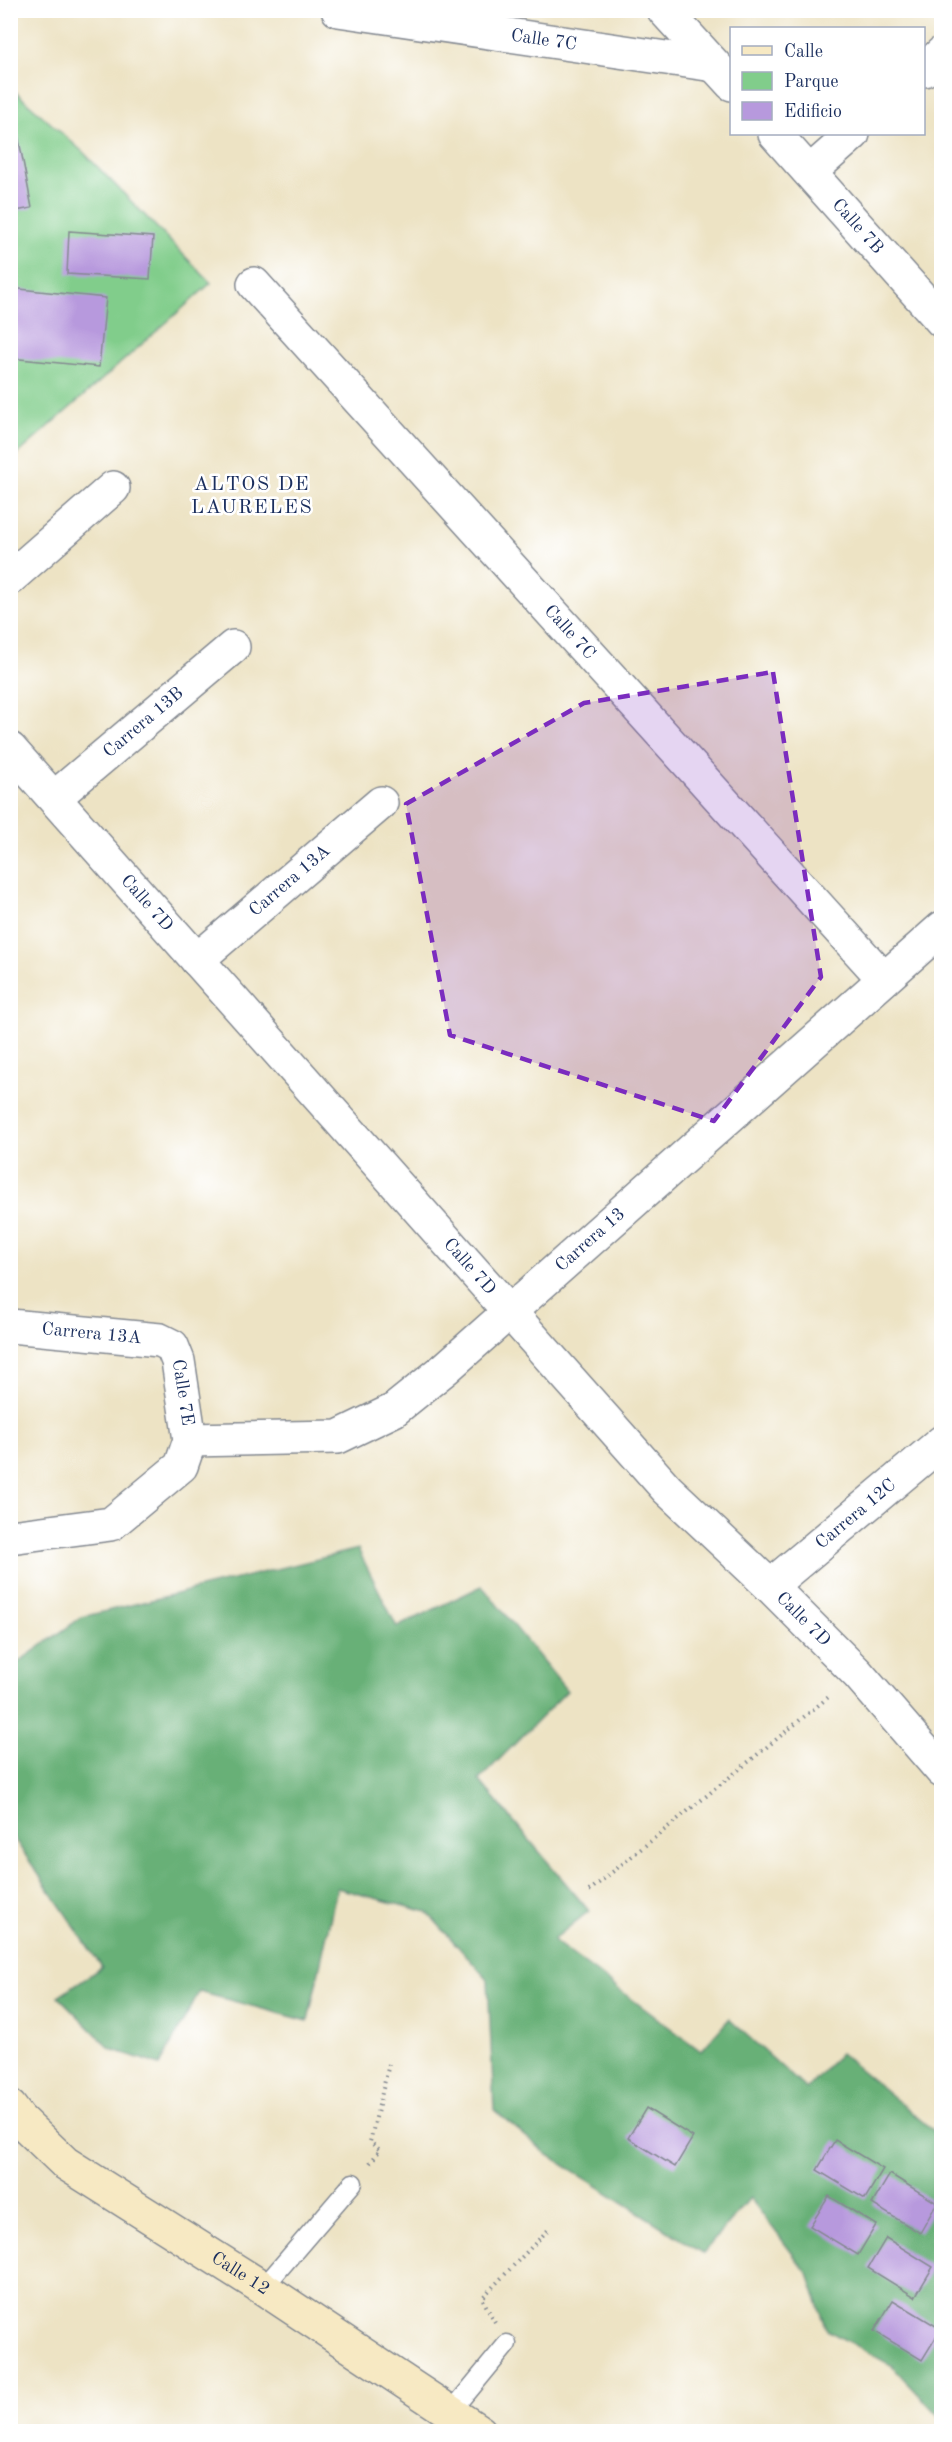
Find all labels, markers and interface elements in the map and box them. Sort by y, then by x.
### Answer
street label: Calle 7C [510,26,578,54]
legend [730,27,925,135]
text: Calle [784,43,823,61]
text: Parque [784,73,839,91]
text: Edificio [784,103,842,121]
street label: Calle 7B [829,196,887,257]
district label: ALTOS DE LAURELES [191,475,313,518]
street label: Calle 7C [541,602,599,663]
street label: Carrera 13B [100,684,187,761]
street label: Carrera 13A [246,841,334,920]
street label: Calle 7D [117,871,176,935]
street label: Carrera 13 [552,1205,629,1275]
street label: Calle 7D [440,1235,499,1298]
street label: Carrera 13A [41,1320,143,1347]
street label: Calle 7E [169,1358,197,1427]
street label: Carrera 12C [812,1476,899,1553]
street label: Calle 7D [773,1589,834,1650]
street label: Calle 12 [208,2249,273,2299]

